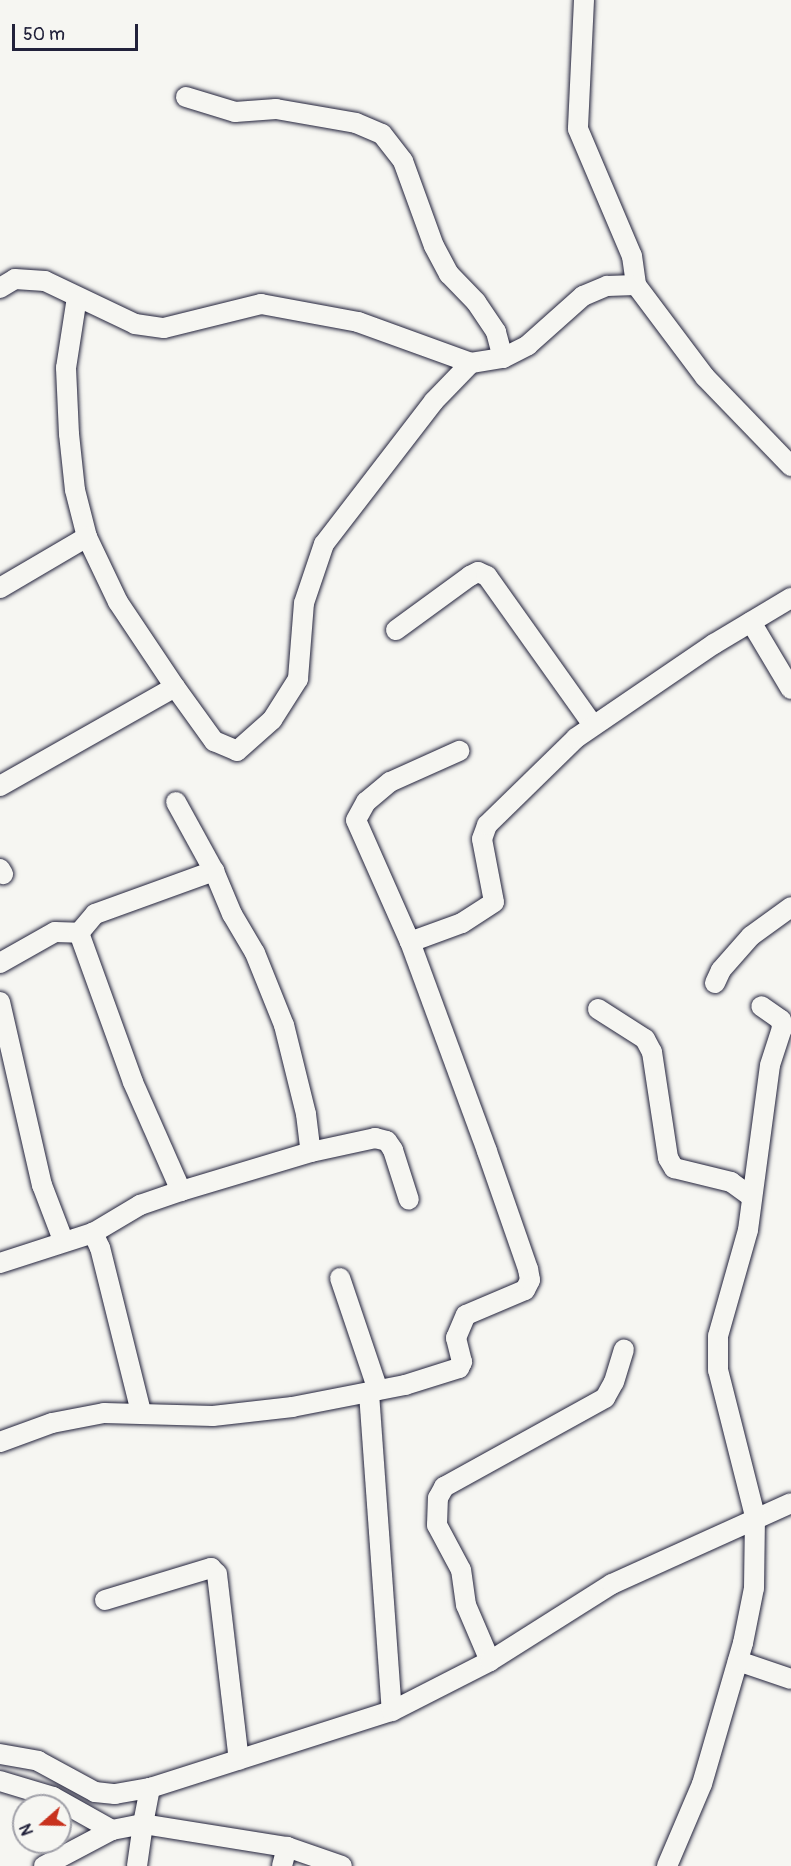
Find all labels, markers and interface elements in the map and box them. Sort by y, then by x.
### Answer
scale bar [15,12,141,50]
text: 50 m [23,23,65,46]
north arrow [12,1794,72,1854]
text: N [16,1821,38,1838]

